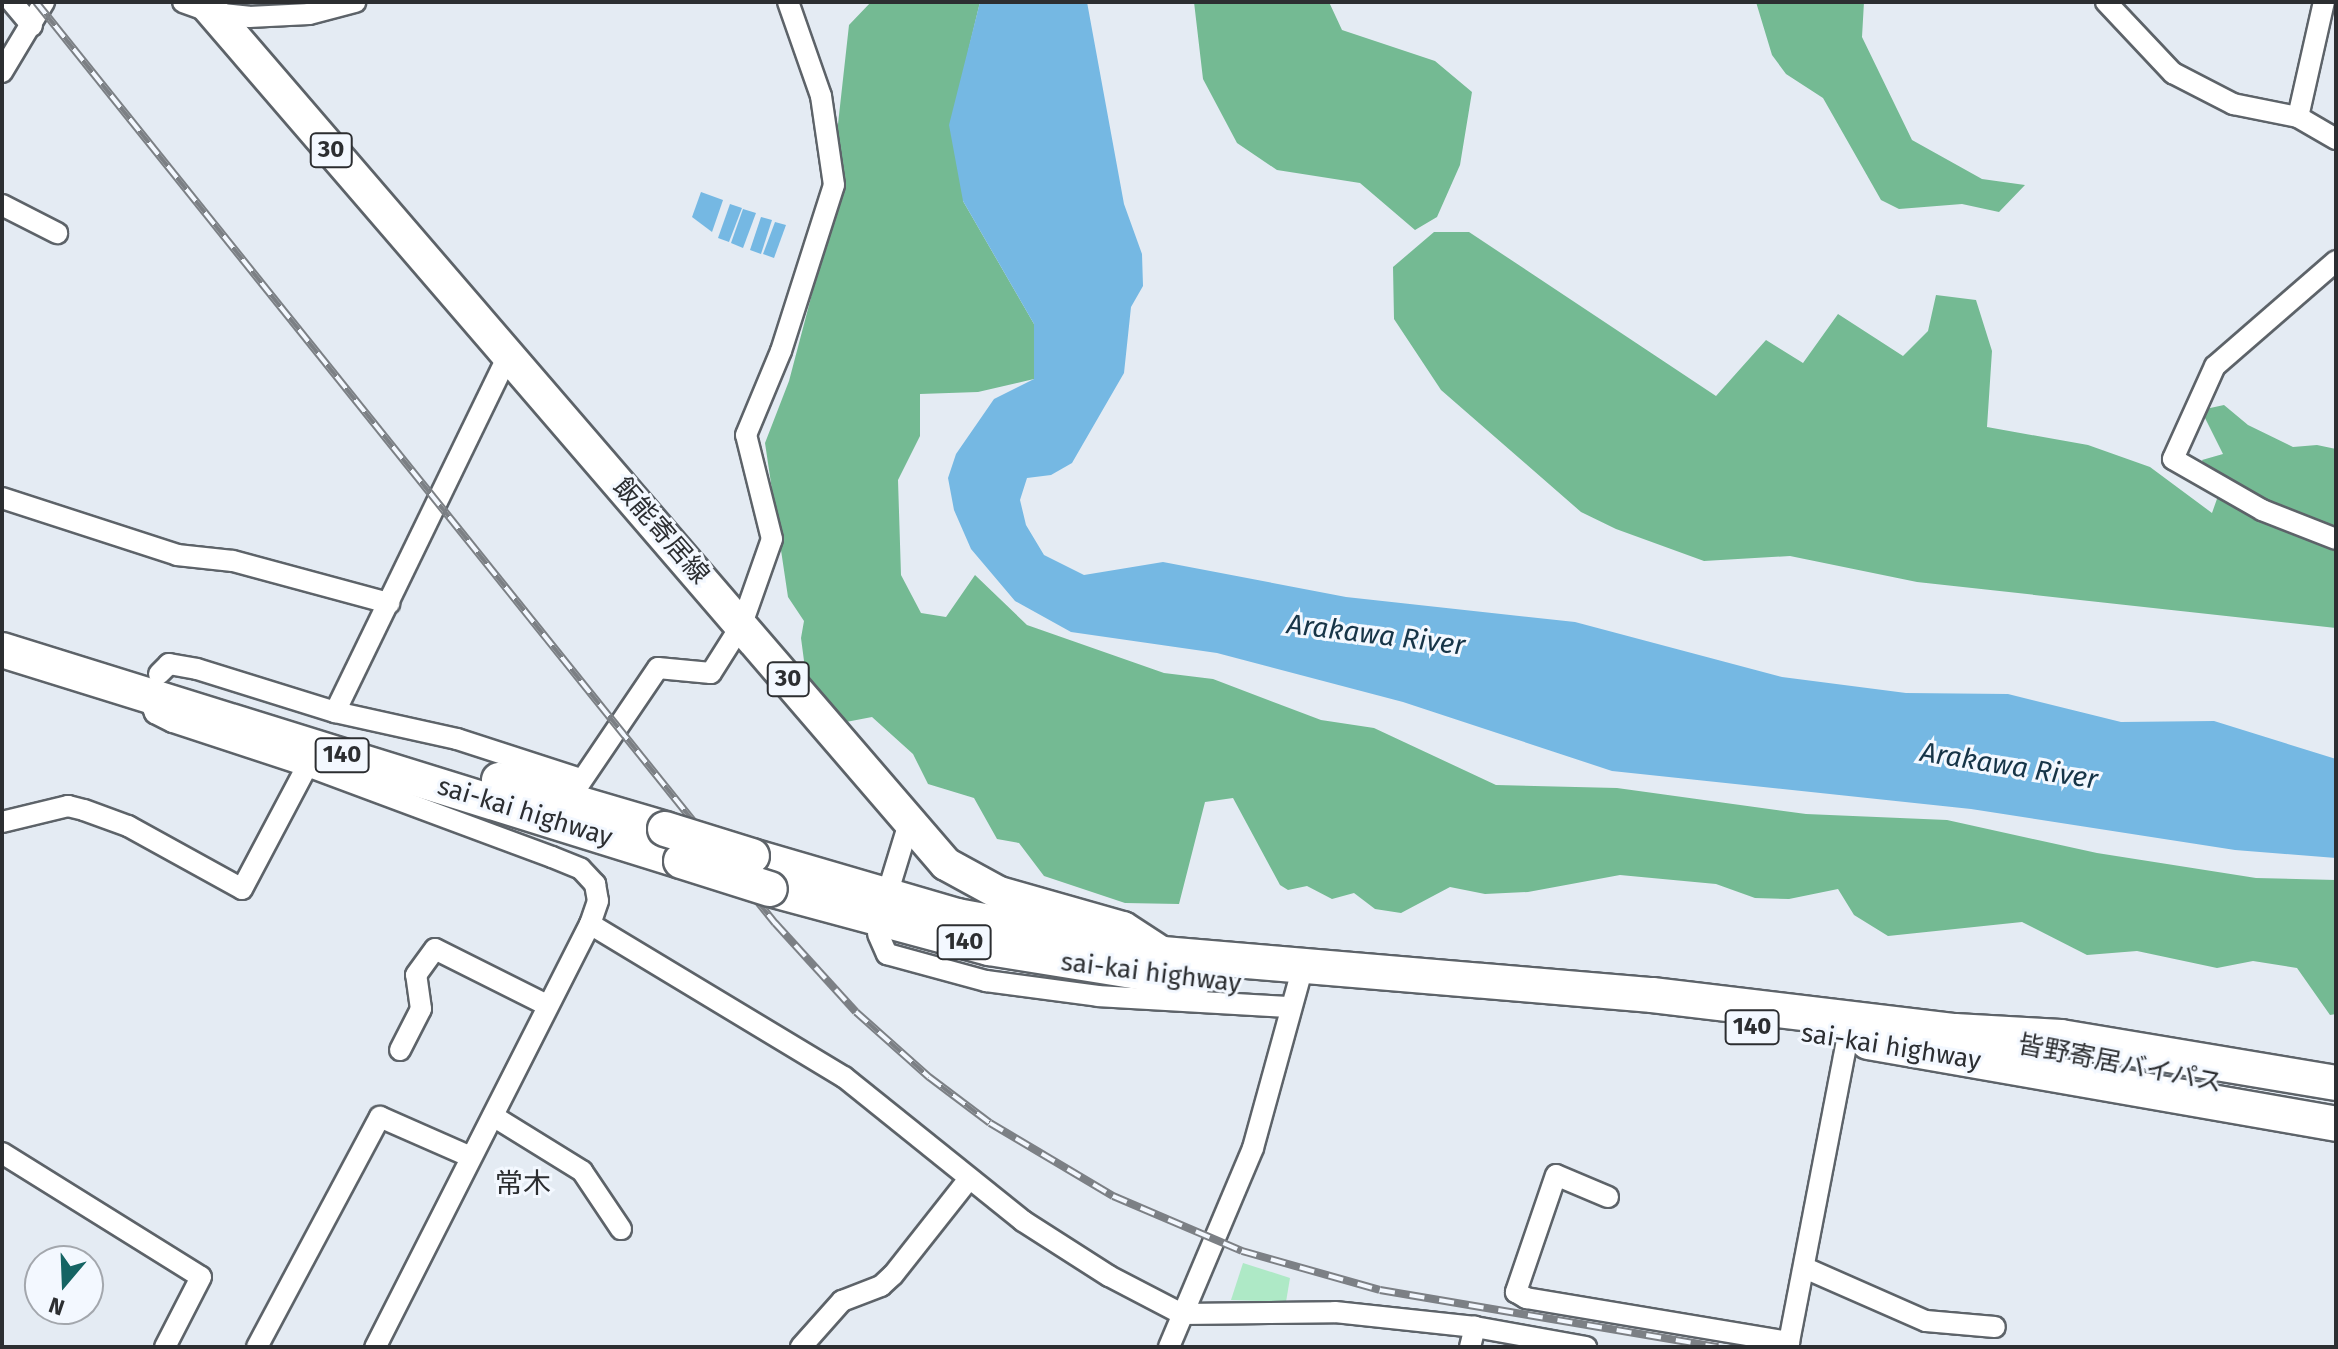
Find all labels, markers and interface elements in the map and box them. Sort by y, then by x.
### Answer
road number: 30 [309,130,353,170]
street label: 飯能寄居線 [607,472,715,590]
water label: Arakawa River [1285,607,1467,663]
road number: 30 [766,659,810,699]
road number: 140 [314,735,370,775]
water label: Arakawa River [1918,735,2100,797]
street label: sai-kai highway [434,771,616,853]
road number: 140 [936,922,992,962]
street label: sai-kai highway [1059,946,1243,1000]
road number: 140 [1724,1007,1780,1047]
street label: sai-kai highway [1799,1017,1983,1077]
street label: 皆野寄居バイパス [2015,1029,2225,1099]
district label: 常木 [495,1167,551,1201]
north arrow [24,1245,104,1325]
text: N [45,1291,68,1321]

